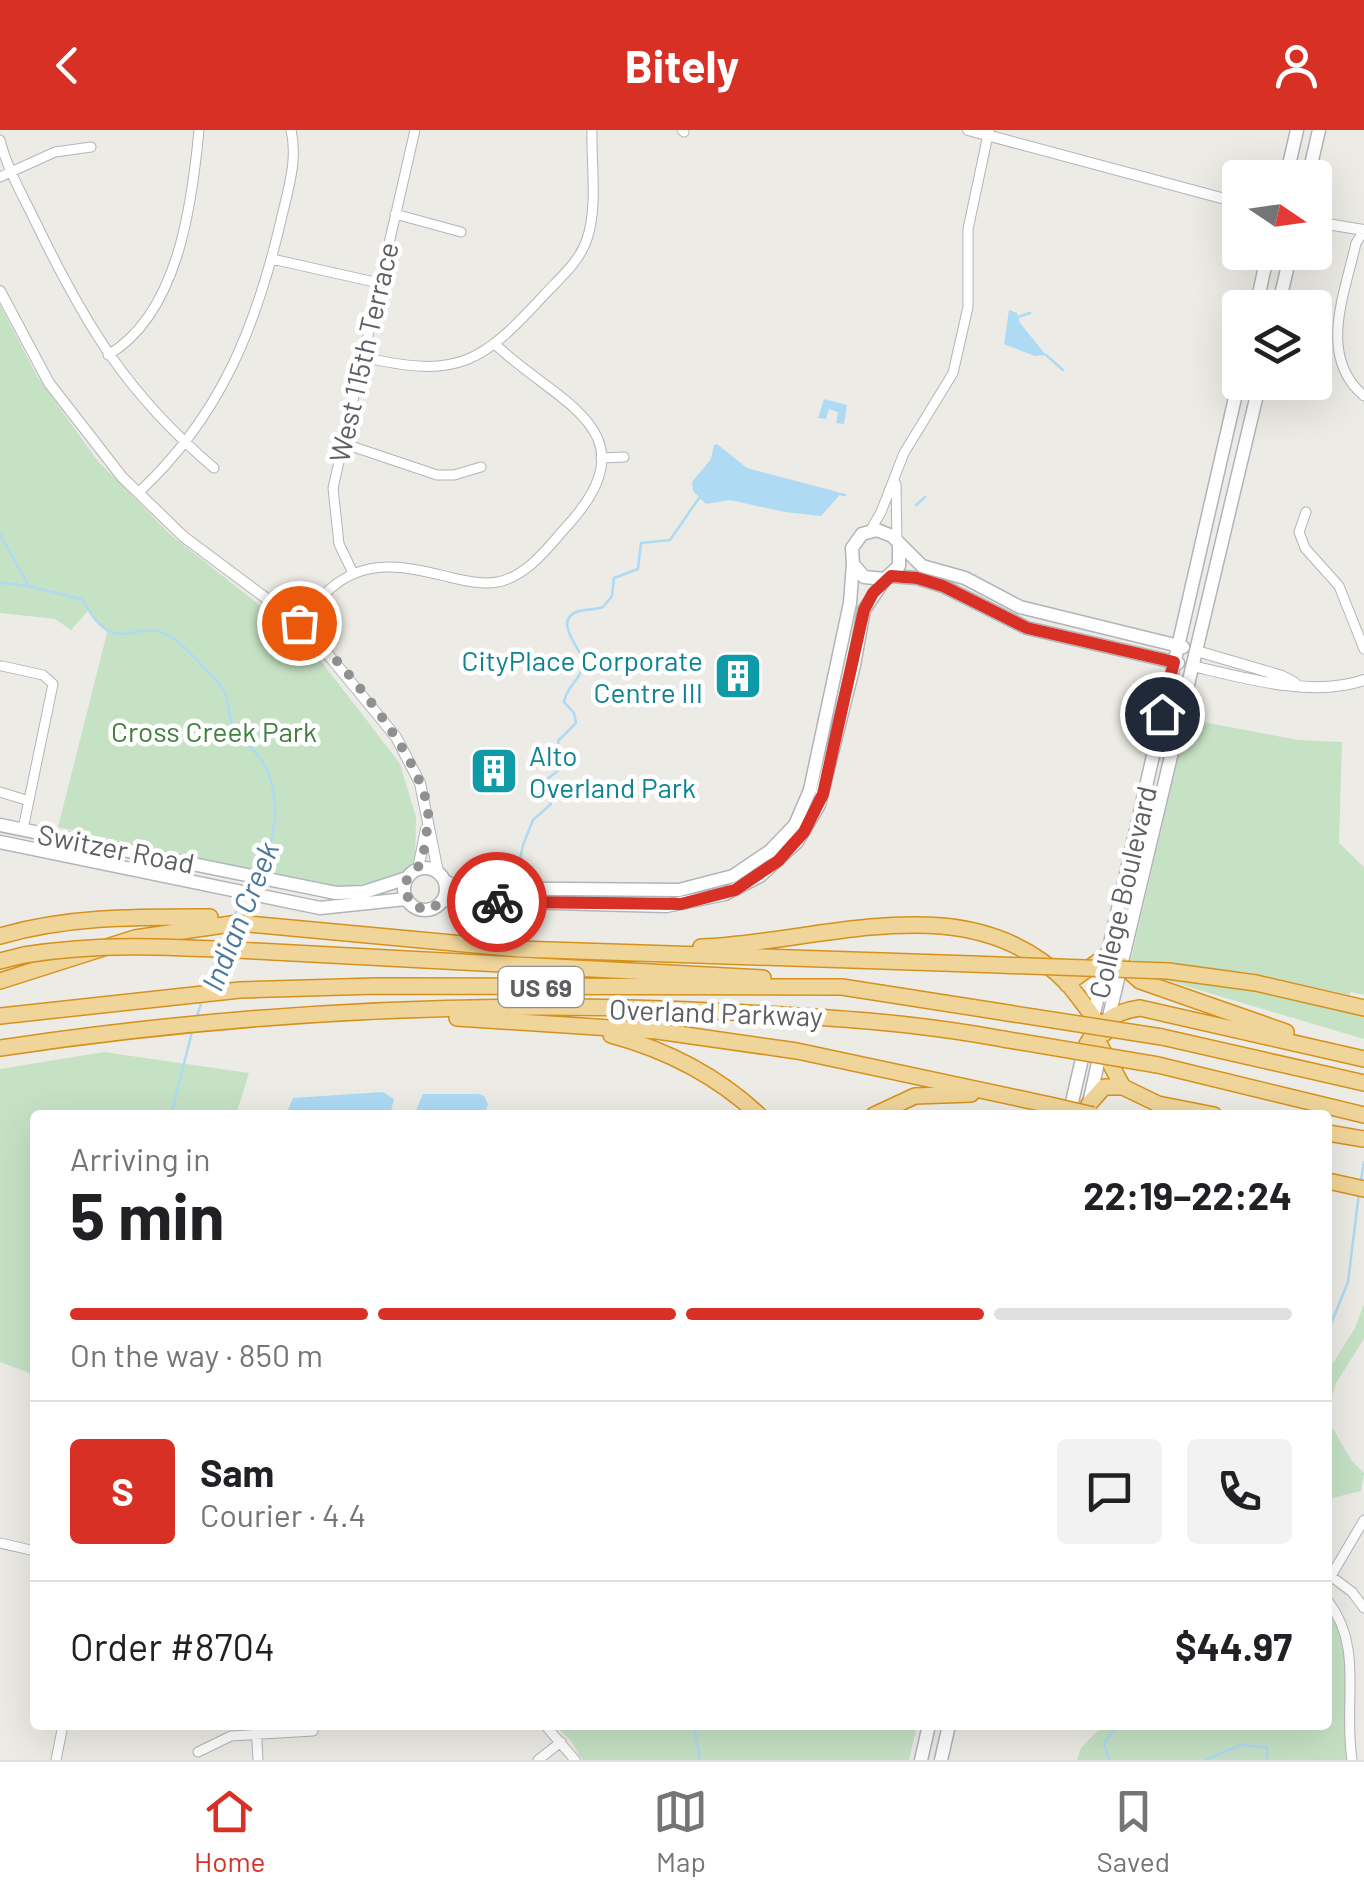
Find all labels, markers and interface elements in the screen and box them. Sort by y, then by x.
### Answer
icon: back [40,38,95,93]
text: Bitely [625,38,739,92]
icon: person [1269,38,1324,93]
north arrow [1222,160,1332,270]
map controls [1222,160,1332,400]
street label: West 115th Terrace [321,239,405,465]
button: layers [1222,290,1332,400]
pin [257,581,342,666]
icon: bag [272,596,327,651]
place label: CityPlace Corporate Centre III [461,643,703,709]
building icon: CityPlace Corporate Centre III [712,650,764,702]
pin [1120,672,1205,757]
icon: home [1135,687,1190,742]
park label: Cross Creek Park [111,714,317,748]
place label: Alto Overland Park [529,738,696,804]
building icon: Alto Overland Park [468,745,520,797]
street label: College Boulevard [1081,782,1163,1002]
street label: Switzer Road [35,816,197,880]
water label: Indian Creek [193,836,285,996]
courier [447,852,547,952]
icon: bike [470,875,525,930]
road number: US 69 [498,967,584,1007]
street label: Overland Parkway [609,991,824,1033]
text: Arriving in [70,1139,210,1177]
text: 22:19–22:24 [1083,1172,1292,1218]
text: 5 min [70,1175,224,1253]
text: On the way · 850 m [70,1335,323,1373]
button: chat [1057,1439,1162,1544]
button: phone [1187,1439,1292,1544]
text: Sam [200,1449,274,1495]
text: S [111,1468,134,1514]
text: Courier · 4.4 [200,1495,366,1533]
text: Order #8704 [70,1623,275,1669]
text: $44.97 [1175,1623,1292,1669]
tab: Home [194,1784,265,1878]
tab: Map [653,1784,708,1878]
tab: Saved [1097,1784,1170,1878]

